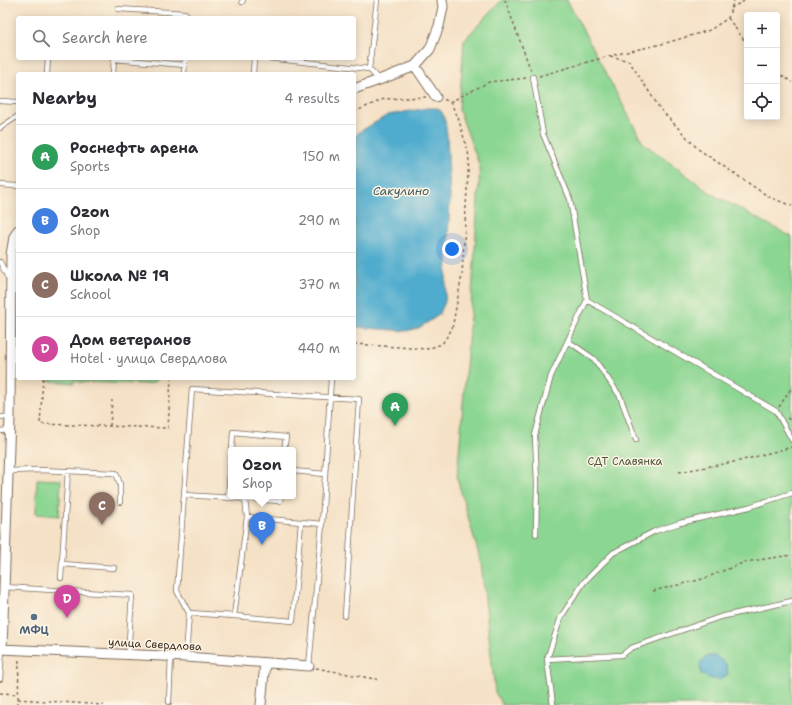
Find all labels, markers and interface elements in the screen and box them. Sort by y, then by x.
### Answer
map controls [744,12,780,120]
button: + [744,12,780,48]
search box [16,16,356,60]
icon: search [30,27,52,49]
text: Search here [62,28,148,48]
button: − [744,48,780,84]
button: locate [744,84,780,120]
text: Nearby [32,87,97,109]
text: 4 results [284,90,340,107]
text: Роснефть арена [70,138,198,158]
text: A [40,148,50,165]
text: 150 m [302,148,340,165]
text: Sports [70,158,110,175]
water label: Сакулино [373,183,429,199]
text: Ozon [70,202,110,222]
text: B [41,212,49,229]
text: 290 m [298,212,340,229]
text: Shop [70,222,100,239]
your location [442,239,462,259]
text: Школа № 19 [70,266,169,286]
text: C [41,276,49,293]
text: 370 m [298,276,340,293]
text: School [70,286,111,303]
text: Дом ветеранов [70,330,191,350]
text: D [40,340,50,357]
text: 440 m [298,340,340,357]
text: Hotel · улица Свердлова [70,350,227,367]
pin: A [382,393,408,426]
popup [228,447,296,499]
park label: СДТ Славянка [588,454,663,469]
text: Ozon [242,455,282,475]
text: Shop [242,475,273,492]
pin: C [89,492,115,525]
pin: B [249,512,275,545]
pin: D [54,585,80,618]
marker: МФЦ [29,612,39,622]
place label: МФЦ [19,623,49,638]
street label: улица Свердлова [108,635,202,654]

